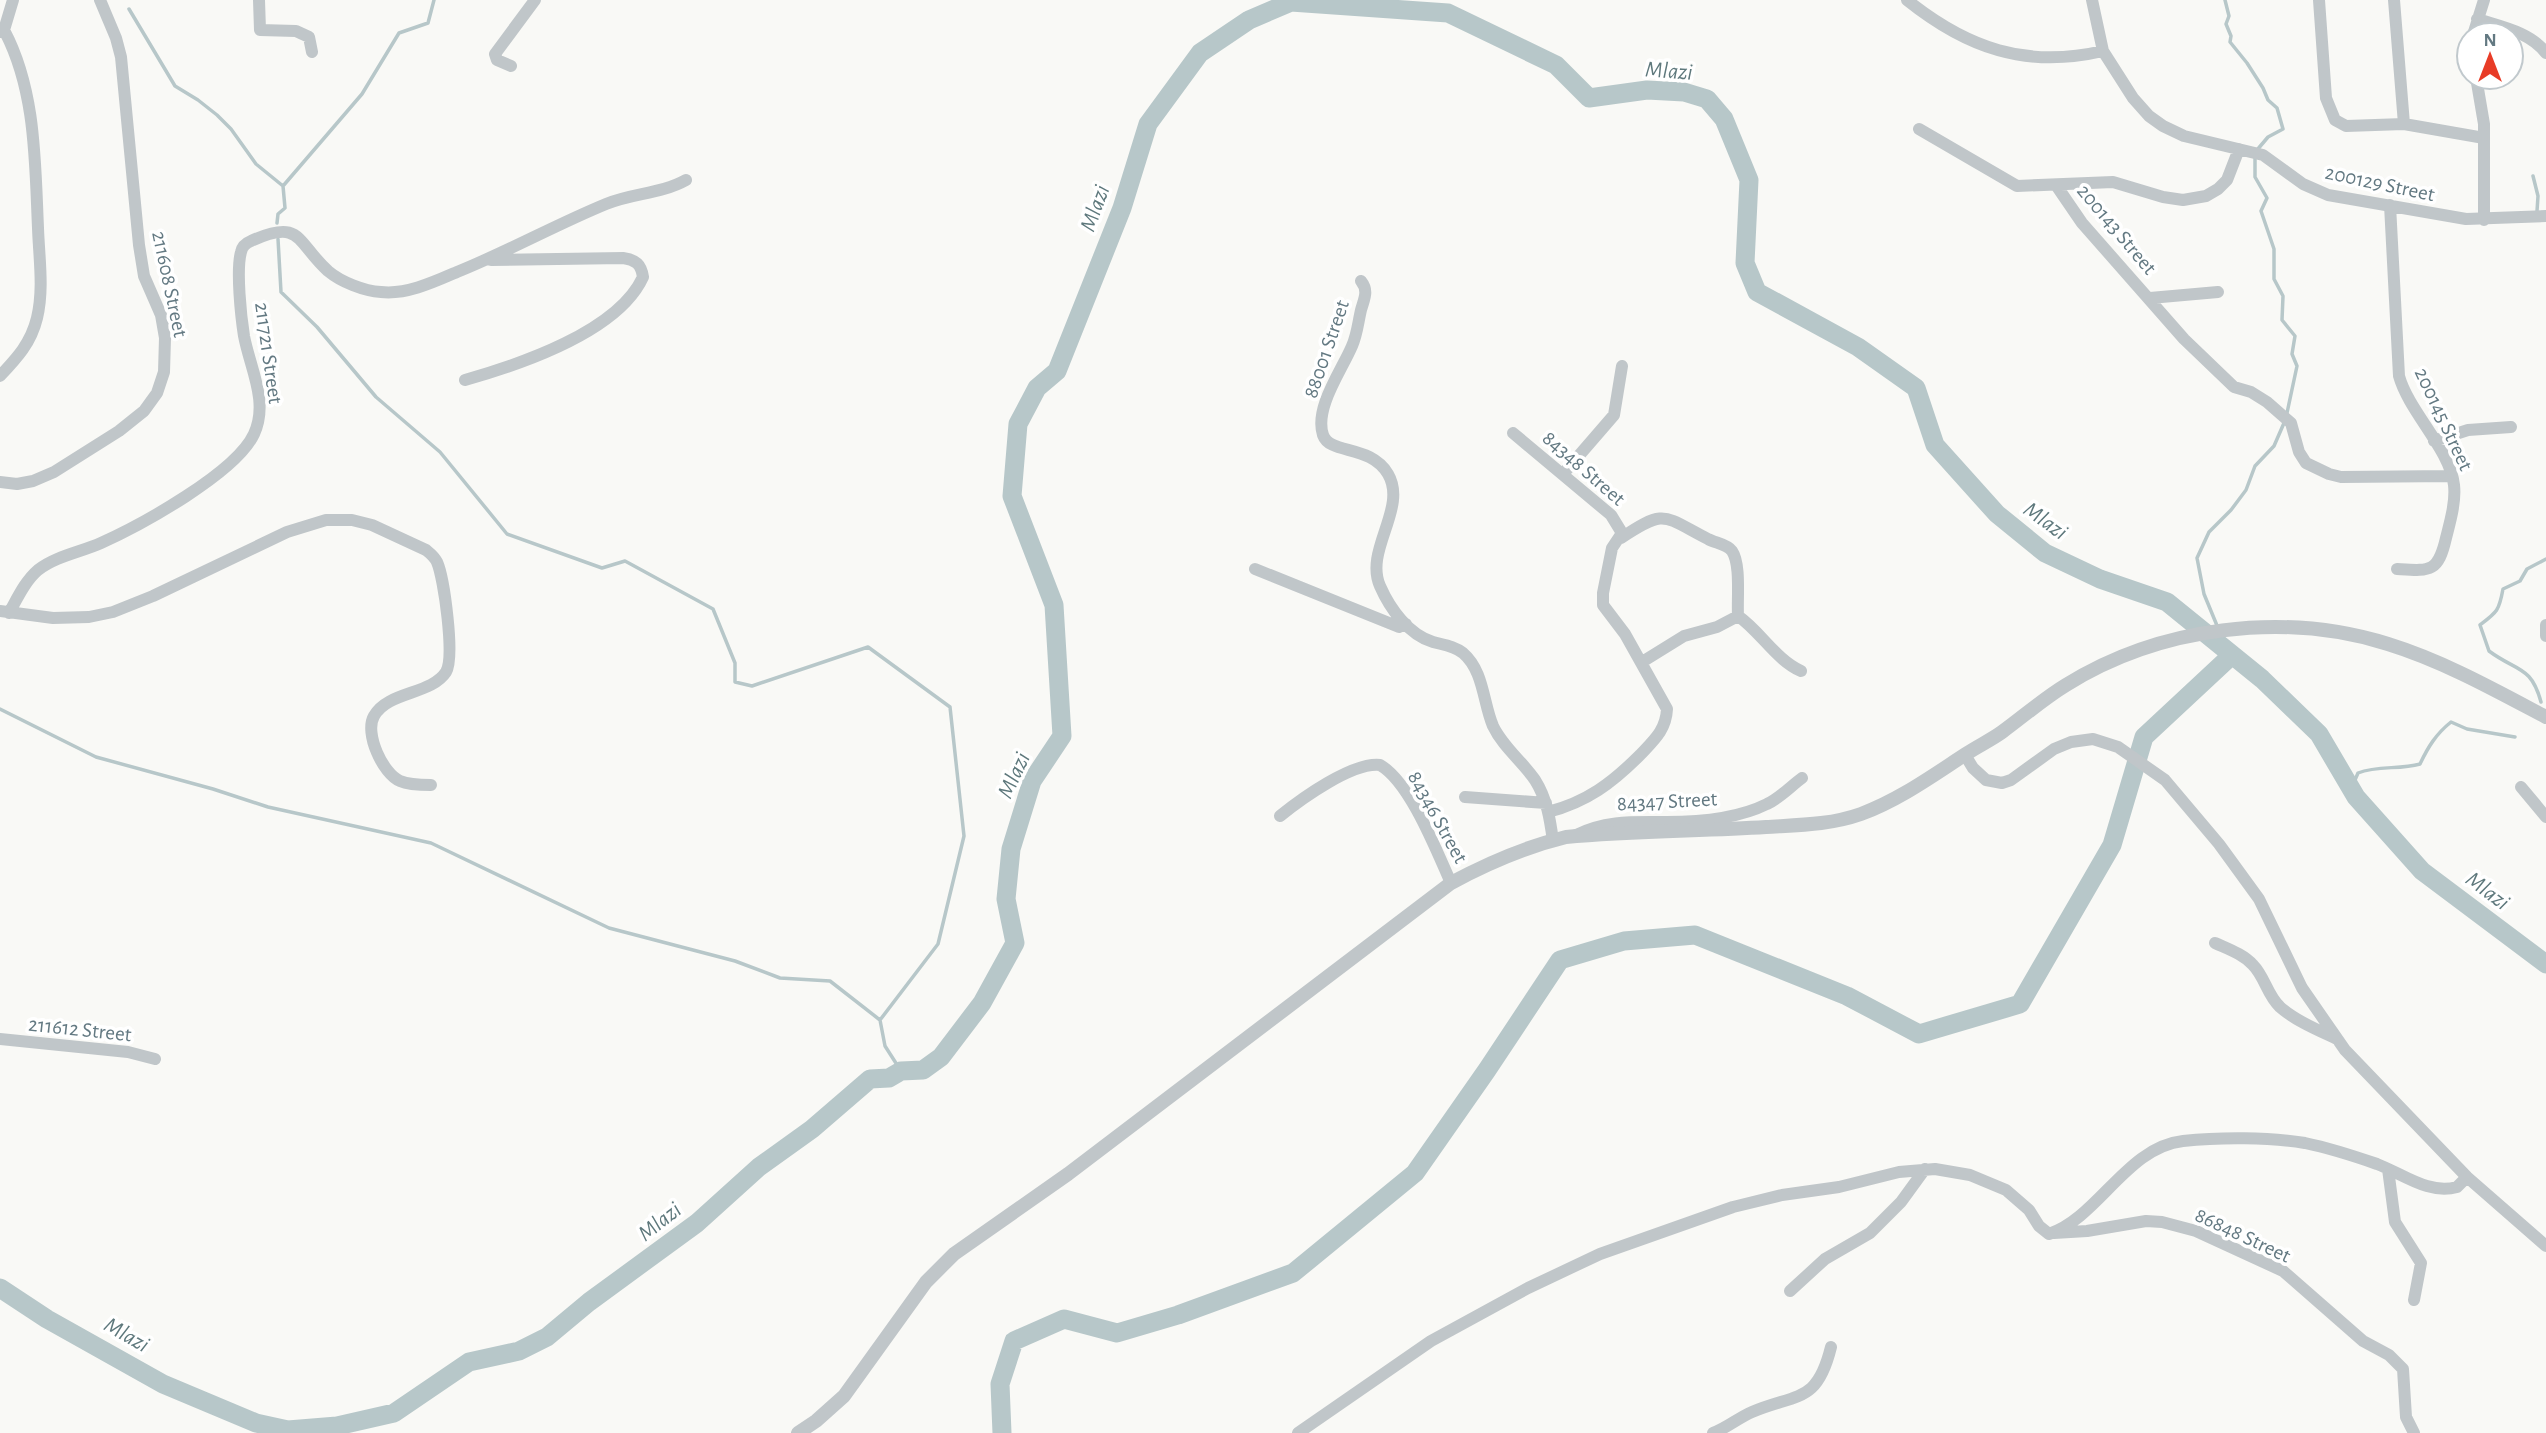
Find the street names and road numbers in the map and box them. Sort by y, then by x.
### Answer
street label: 200129 Street [2323,162,2437,205]
street label: 200143 Street [2073,180,2160,279]
street label: 211608 Street [148,229,191,339]
street label: 88001 Street [1300,297,1353,401]
street label: 211721 Street [251,301,286,406]
street label: 200145 Street [2411,365,2477,474]
street label: 84348 Street [1538,427,1629,510]
street label: 84346 Street [1404,768,1472,867]
street label: 84347 Street [1616,788,1718,815]
street label: 211612 Street [27,1014,133,1045]
street label: 86848 Street [2192,1204,2294,1267]

